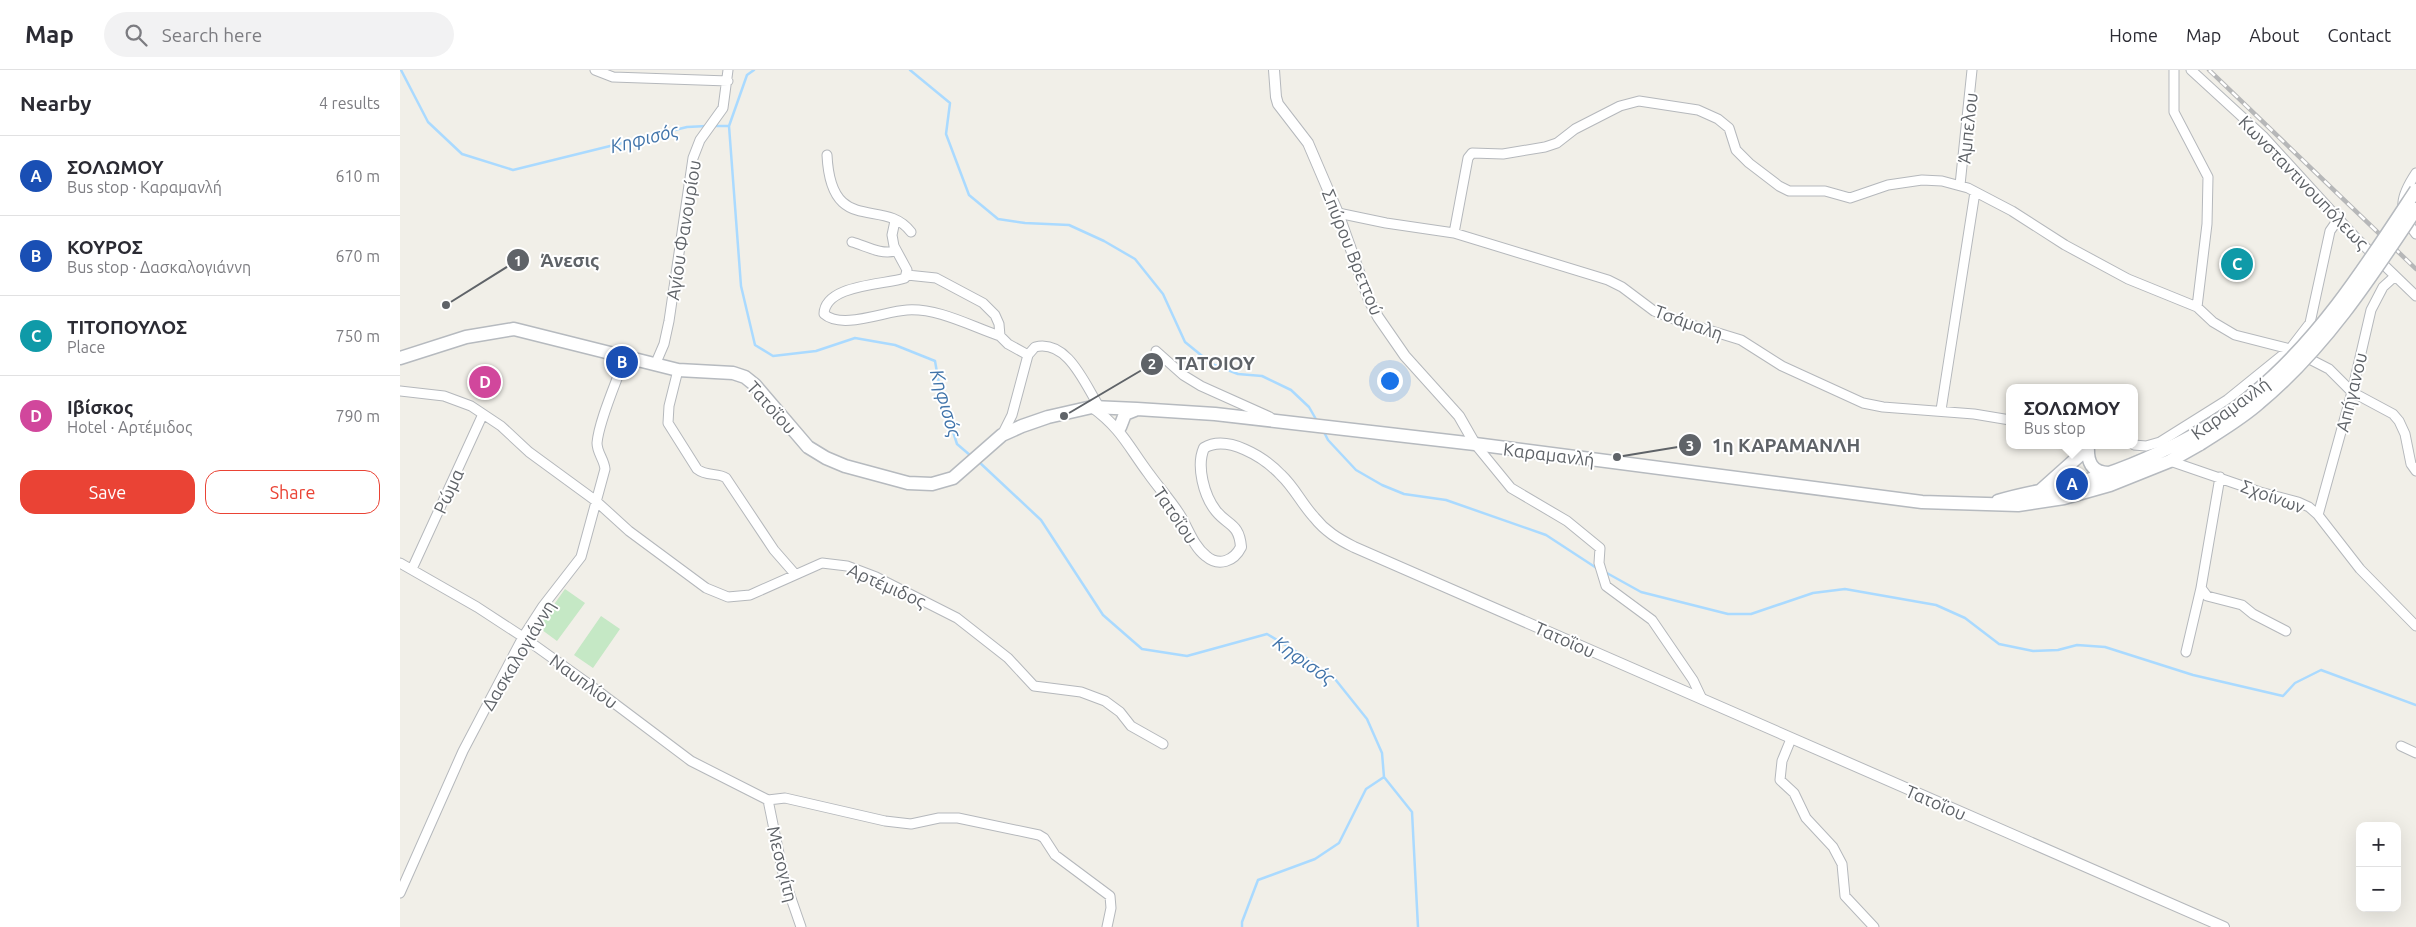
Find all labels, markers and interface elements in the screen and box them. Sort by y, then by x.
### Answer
search box [104,12,454,57]
text: Map [25,21,74,48]
icon: search [122,21,150,49]
text: Search here [162,24,262,46]
text: Home [2109,25,2158,45]
text: Map [2186,25,2221,45]
text: About [2249,25,2299,45]
text: Contact [2327,25,2391,45]
text: Nearby [20,91,91,115]
street label: Άμπελου [1953,91,1981,165]
text: 4 results [319,94,380,112]
street label: Κωνσταντινουπόλεως [2234,111,2373,254]
water label: Κηφισός [608,119,681,157]
text: ΣΟΛΩΜΟΥ [67,156,164,178]
street label: Αγίου Φανουρίου [662,159,704,301]
text: A [30,167,42,185]
text: 610 m [335,167,380,185]
text: Bus stop · Καραμανλή [67,178,222,196]
street label: Σπύρου Βρεττού [1319,186,1387,318]
text: ΚΟΥΡΟΣ [67,236,143,258]
callout: Άνεσις [506,243,609,277]
pin: C [2221,245,2253,283]
text: B [31,247,41,265]
text: 670 m [335,247,380,265]
text: Άνεσις [541,249,599,271]
text: 1 [514,252,522,269]
text: Bus stop · Δασκαλογιάννη [67,258,251,276]
street label: Τσάμαλη [1652,300,1726,344]
text: ΤΙΤΟΠΟΥΛΟΣ [67,316,187,338]
text: C [31,327,41,345]
text: 750 m [335,327,380,345]
text: Place [67,338,105,356]
pin: B [606,343,638,381]
callout: ΤΑΤΟΙΟΥ [1140,347,1264,381]
street label: Απήγανου [2331,350,2371,434]
text: ΤΑΤΟΙΟΥ [1175,352,1256,374]
text: 2 [1148,355,1156,372]
pin: D [469,363,501,401]
water label: Κηφισός [926,367,966,440]
your location [1377,368,1403,394]
street label: Καραμανλή [2187,373,2273,443]
street label: Τατοΐου [743,377,801,437]
popup [2006,384,2138,449]
text: Ιβίσκος [67,396,133,418]
text: ΣΟΛΩΜΟΥ [2024,397,2120,419]
text: D [30,407,42,425]
text: 790 m [335,407,380,425]
text: Hotel · Αρτέμιδος [67,418,192,436]
text: Bus stop [2024,419,2086,437]
callout: 1η ΚΑΡΑΜΑΝΛΗ [1677,428,1871,462]
text: 1η ΚΑΡΑΜΑΝΛΗ [1712,434,1860,456]
text: 3 [1686,437,1694,454]
street label: Καραμανλή [1502,438,1596,470]
street label: Ρώμα [429,465,467,517]
pin: A [2056,465,2088,503]
button: Save [20,470,195,514]
button: Share [205,470,380,514]
street label: Σχοίνων [2238,475,2308,517]
street label: Τατοΐου [1150,483,1202,547]
street label: Αρτέμιδος [844,559,929,612]
street label: Δασκαλογιάννη [477,596,559,714]
street label: Τατοΐου [1532,617,1598,661]
water label: Κηφισός [1269,631,1340,689]
street label: Ναυπλίου [546,650,622,712]
street label: Τατοΐου [1903,780,1969,824]
map controls [2356,822,2401,912]
button: + [2356,822,2401,867]
street label: Μεσογίτη [764,824,802,904]
button: − [2356,867,2401,912]

